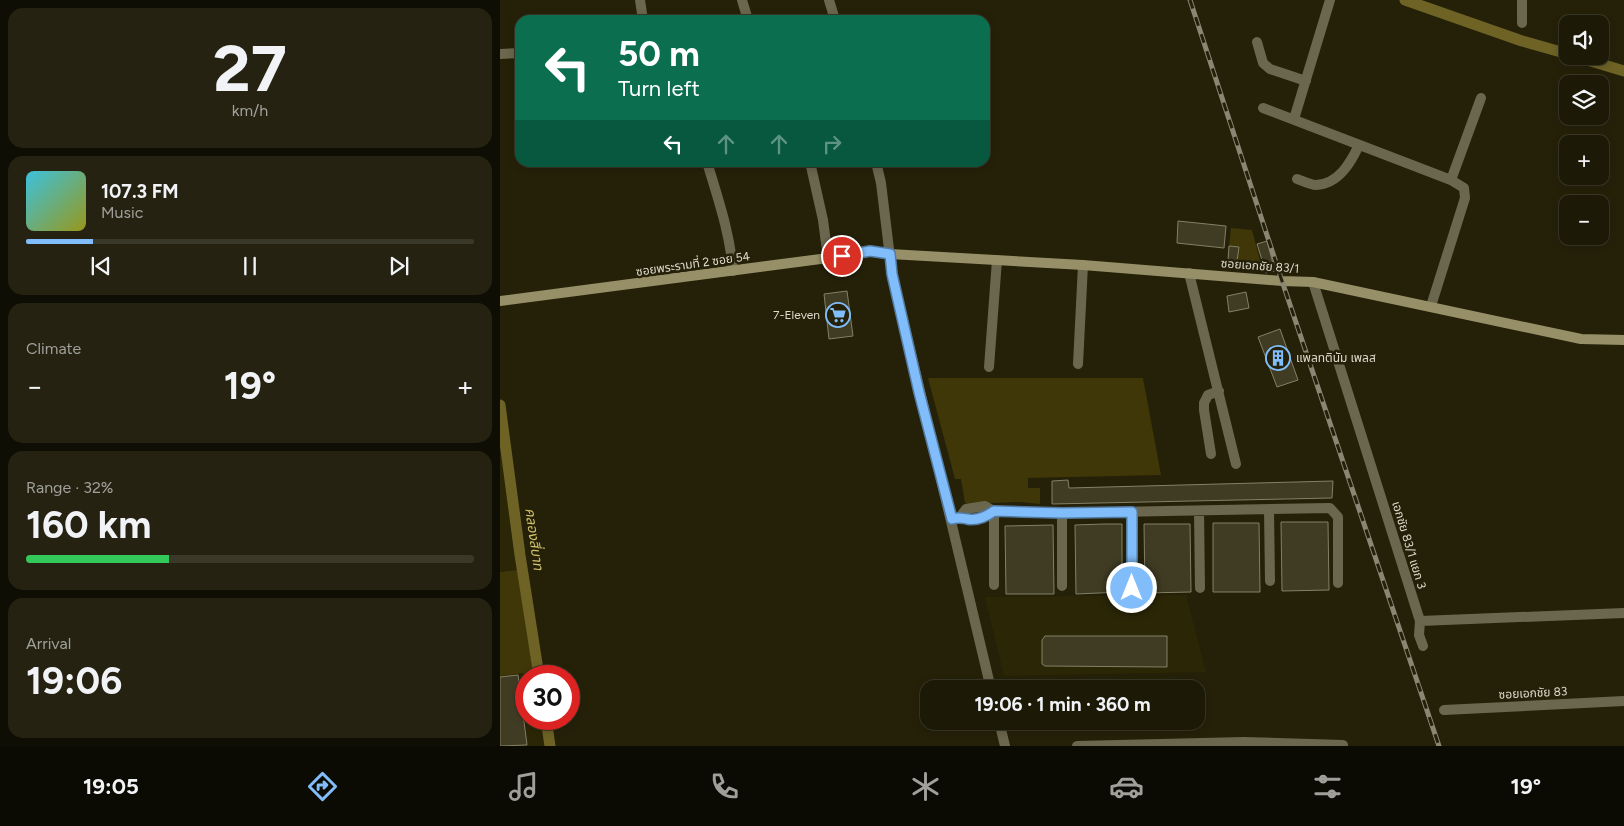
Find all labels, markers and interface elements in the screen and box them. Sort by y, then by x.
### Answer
map controls [1559,15,1609,245]
button: sound [1559,15,1609,65]
text: 27 [213,29,287,107]
text: 50 m [618,33,700,75]
icon: left [535,35,600,100]
text: Turn left [618,75,700,102]
button: layers [1559,75,1609,125]
text: km/h [232,101,268,120]
icon: left [659,130,687,158]
icon: ahead [712,130,740,158]
icon: ahead [765,130,793,158]
icon: right [818,130,846,158]
button: + [1559,135,1609,185]
text: 107.3 FM [101,180,179,203]
button: − [1559,195,1609,245]
text: Music [101,203,143,222]
pin [821,235,863,277]
icon: arrive [828,242,856,270]
street label: ซอยพระรามที่ 2 ซอย 54 [635,247,751,279]
icon: previous [87,252,115,280]
icon: pause [236,252,264,280]
icon: next [385,252,413,280]
street label: ซอยเอกชัย 83/1 [1220,256,1300,276]
supermarket icon: 7-Eleven [825,302,851,328]
place label: 7-Eleven [773,308,820,322]
text: Climate [26,339,81,358]
building icon: แพลทตินัม เพลส [1265,345,1291,371]
place label: แพลทตินัม เพลส [1296,351,1376,365]
text: 19° [224,363,276,409]
text: − [26,369,43,403]
text: + [457,369,474,403]
text: Range · 32% [26,478,113,497]
street label: เอกชัย 83/1 แยก 3 [1389,499,1429,591]
text: 160 km [26,502,151,548]
water label: คลองสี่บาท [521,506,549,572]
position arrow [1105,561,1157,613]
text: Arrival [26,634,71,653]
text: 19:06 [26,658,122,704]
speed limit sign: 30 [515,665,580,730]
street label: ซอยเอกชัย 83 [1498,684,1568,702]
text: 19:06 · 1 min · 360 m [975,693,1150,716]
icon: directions [305,769,340,804]
icon: music [506,769,541,804]
icon: phone [707,769,742,804]
icon: climate [908,769,943,804]
icon: car [1109,769,1144,804]
icon: filters [1310,769,1345,804]
text: 19:05 [83,773,139,800]
text: 19° [1511,773,1541,800]

